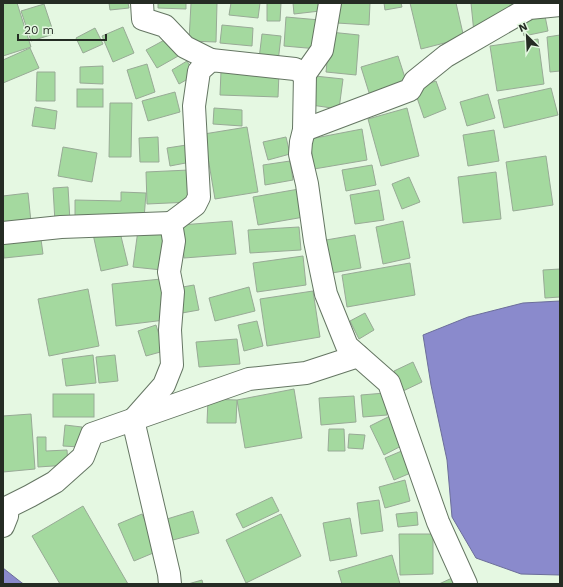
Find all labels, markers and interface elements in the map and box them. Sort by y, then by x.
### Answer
scale bar [18,16,106,42]
north arrow [507,16,547,56]
text: N [517,20,530,35]
text: 20 m [24,23,54,37]

